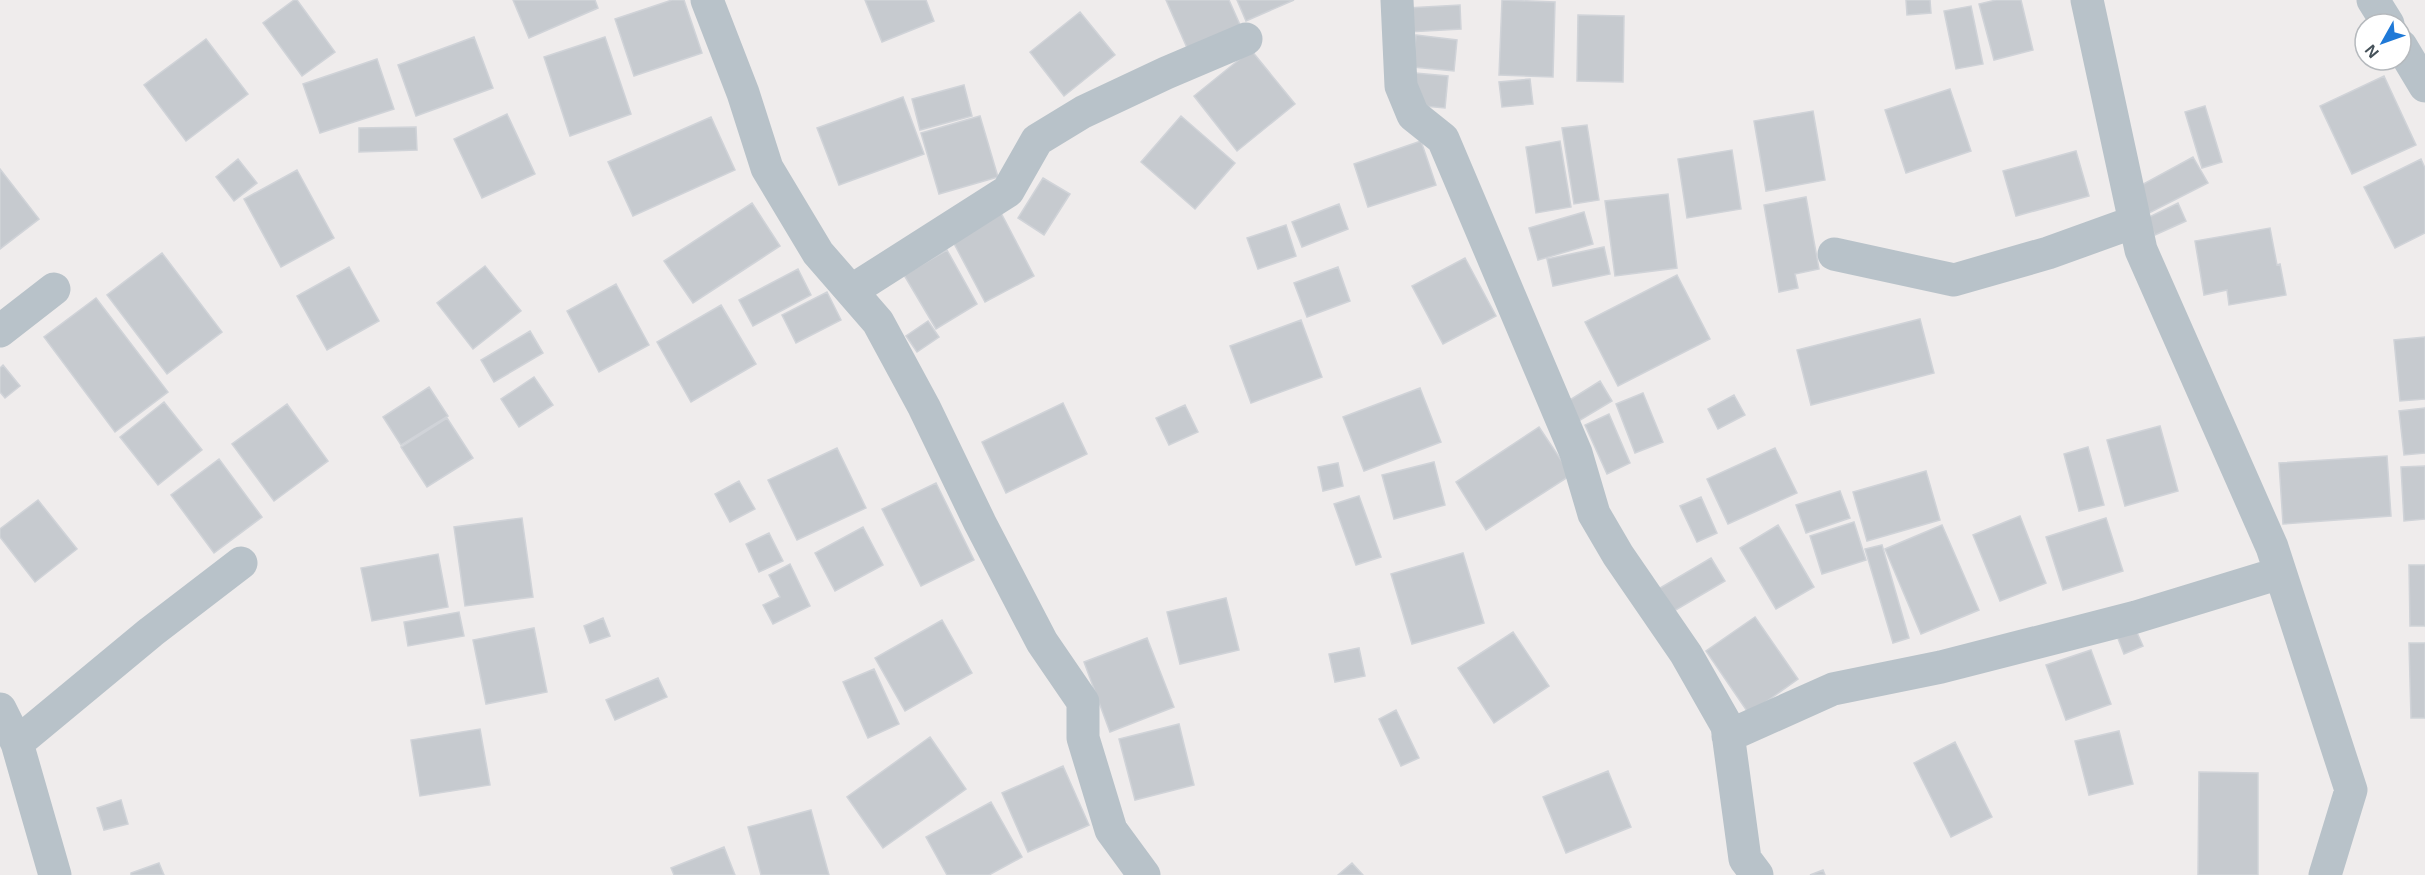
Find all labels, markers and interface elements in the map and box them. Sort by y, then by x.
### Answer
north arrow [2353,12,2413,72]
text: N [2362,41,2382,61]

